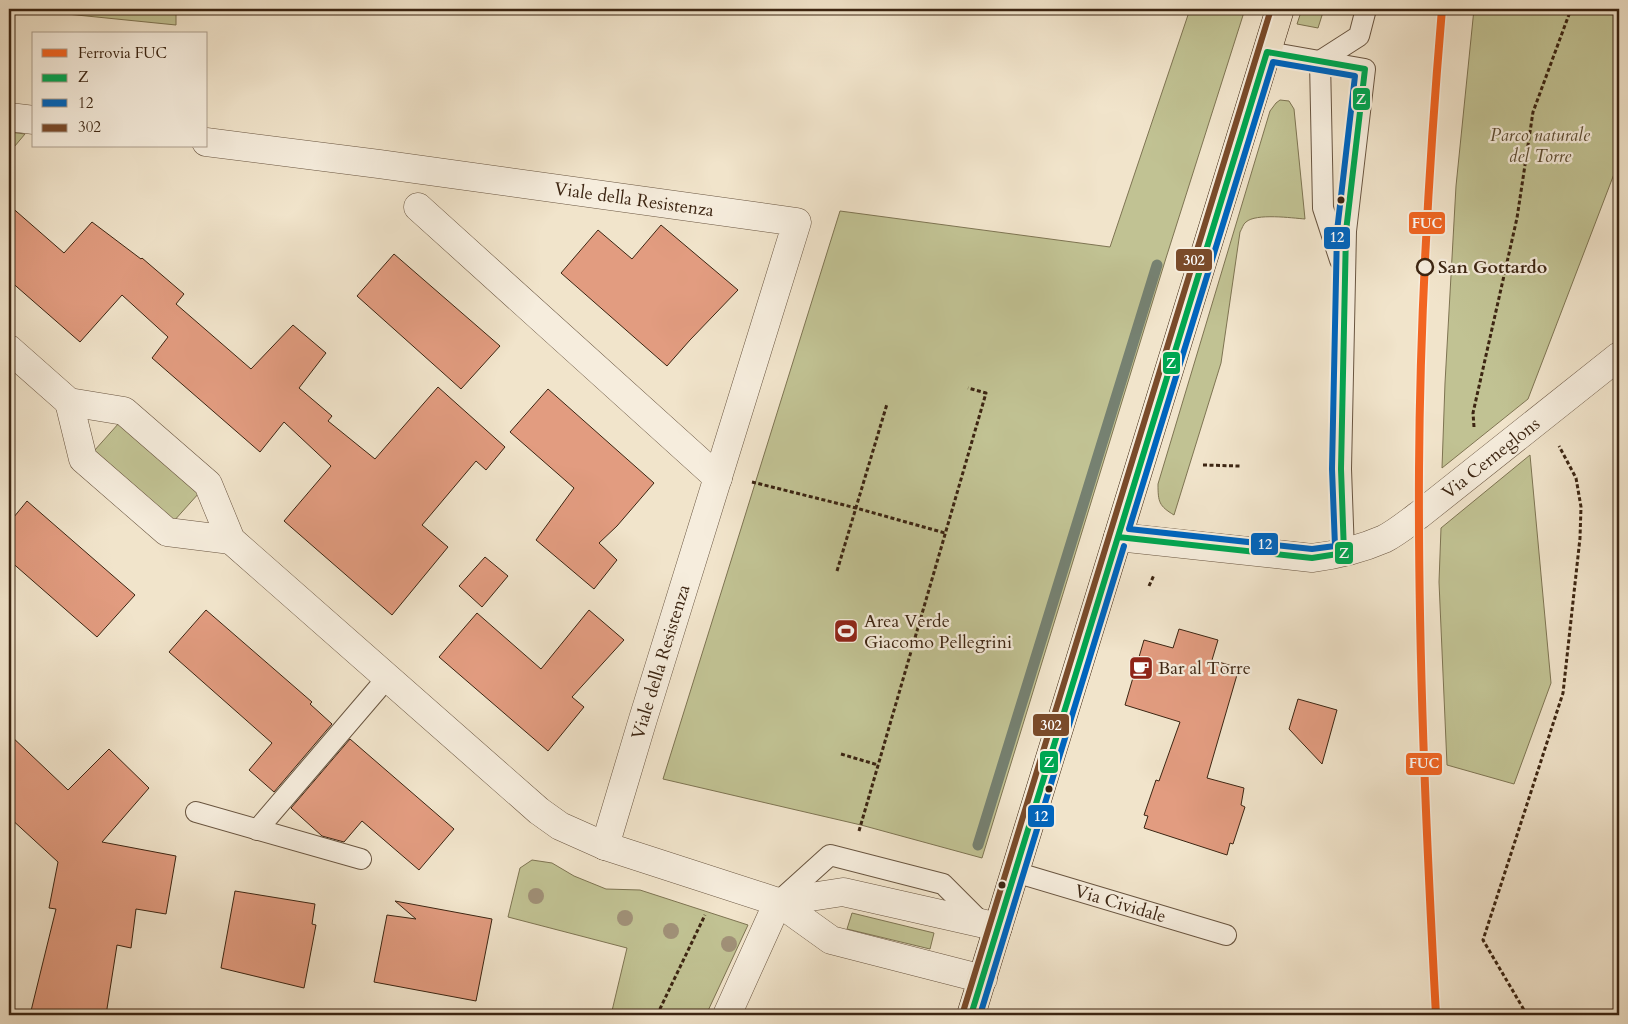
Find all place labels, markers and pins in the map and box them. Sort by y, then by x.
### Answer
unlabelled marker [1336,195,1346,205]
place label: San Gottardo [1438,255,1547,280]
marker: San Gottardo [1416,258,1434,276]
place label: Area Verde Giacomo Pellegrini [864,609,1012,655]
sports icon: Area Verde Giacomo Pellegrini [833,618,859,644]
cafe icon: Bar al Torre [1128,655,1154,681]
place label: Bar al Torre [1158,656,1251,681]
unlabelled marker [1044,784,1054,794]
unlabelled marker [997,880,1007,890]

